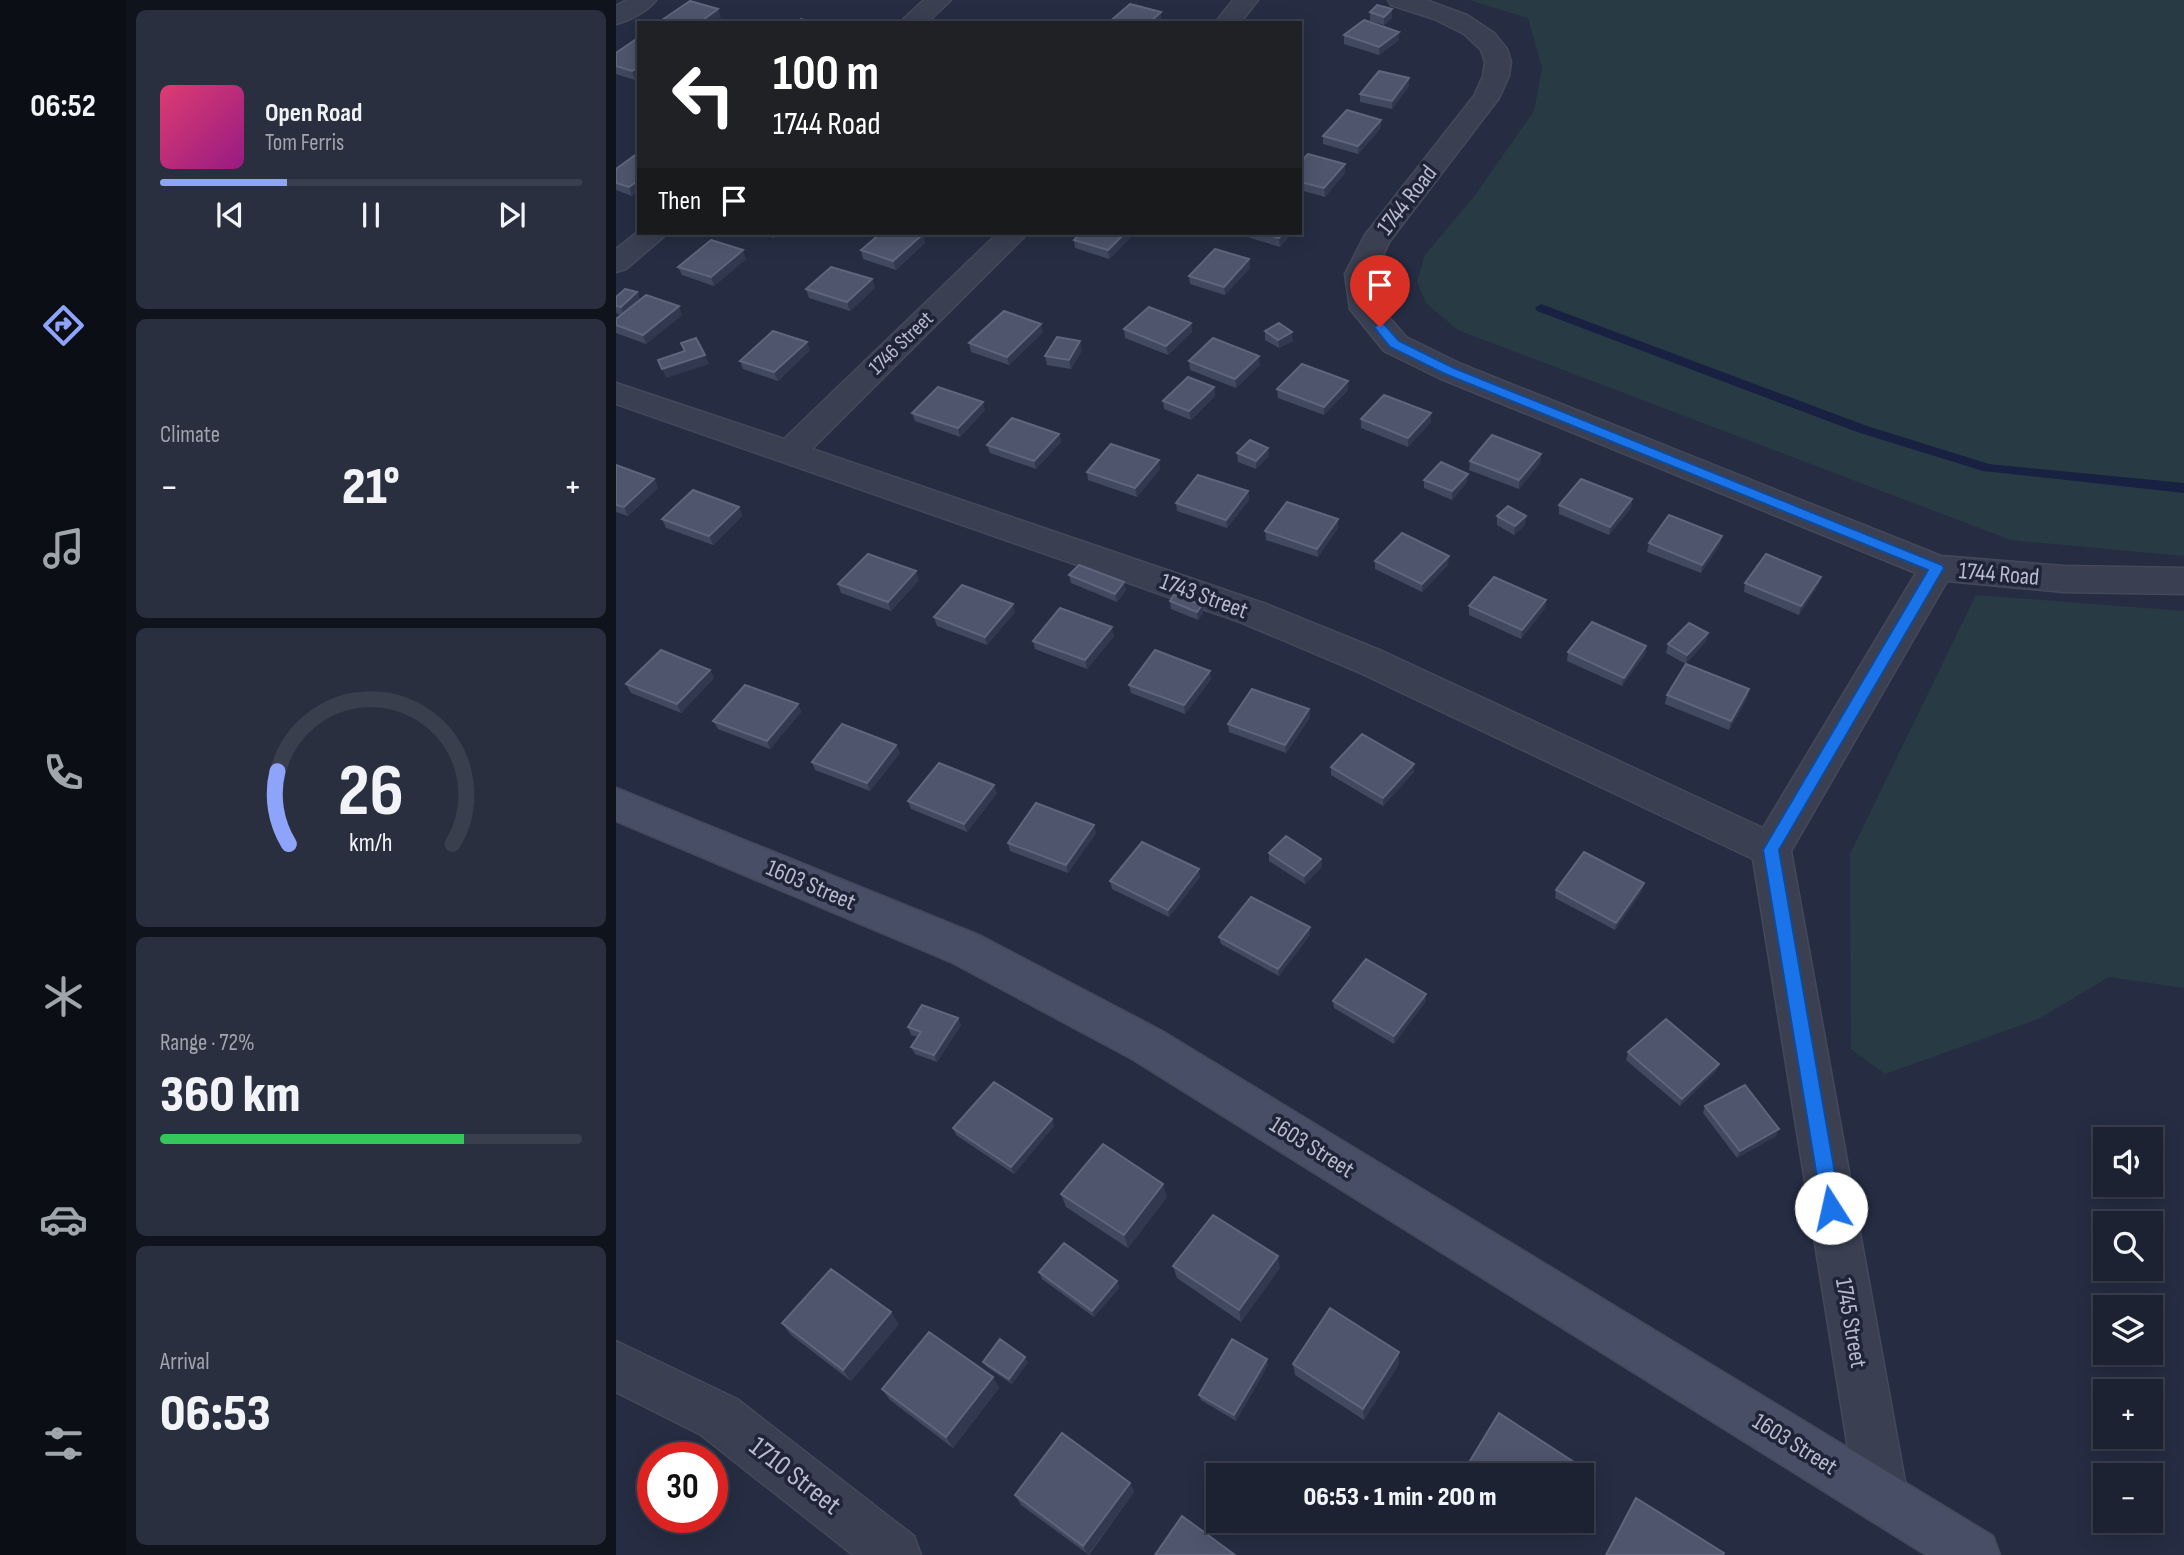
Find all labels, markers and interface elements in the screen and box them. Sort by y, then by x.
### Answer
text: 100 m [773,45,879,104]
icon: left [658,49,749,140]
text: 06:52 [30,87,96,126]
text: Open Road [265,98,362,129]
text: 1744 Road [773,105,881,144]
text: Tom Ferris [265,129,344,157]
street label: 1744 Road [1371,159,1443,241]
icon: arrive [715,182,753,220]
text: Then [658,186,701,217]
icon: previous [211,196,249,234]
icon: pause [352,196,390,234]
icon: next [493,196,531,234]
pin [1350,255,1410,327]
icon: arrive [1361,266,1399,304]
icon: directions [39,301,88,350]
street label: 1746 Street [863,306,939,380]
text: Climate [160,421,220,449]
text: 21° [342,456,400,519]
text: − [160,465,179,510]
text: + [563,465,582,510]
icon: music [39,524,88,573]
street label: 1744 Road [1958,556,2040,592]
street label: 1743 Street [1156,567,1252,625]
icon: phone [39,748,88,797]
text: 26 [338,748,404,836]
text: km/h [349,827,393,858]
street label: 1603 Street [762,853,860,917]
icon: climate [39,972,88,1021]
text: Range · 72% [160,1029,255,1057]
text: 360 km [160,1064,301,1127]
street label: 1603 Street [1264,1110,1360,1184]
map controls [2093,1127,2163,1533]
button: sound [2093,1127,2163,1197]
position arrow [1794,1171,1868,1245]
icon: car [39,1195,88,1244]
button: search [2093,1211,2163,1281]
street label: 1745 Street [1829,1276,1873,1370]
button: layers [2093,1295,2163,1365]
text: Arrival [160,1348,209,1376]
button: + [2093,1379,2163,1449]
text: 06:53 [160,1383,271,1446]
street label: 1603 Street [1747,1407,1843,1481]
icon: filters [39,1419,88,1468]
street label: 1710 Street [743,1430,847,1522]
speed limit sign: 30 [637,1442,728,1533]
button: − [2093,1463,2163,1533]
text: 06:53 · 1 min · 200 m [1304,1482,1496,1513]

